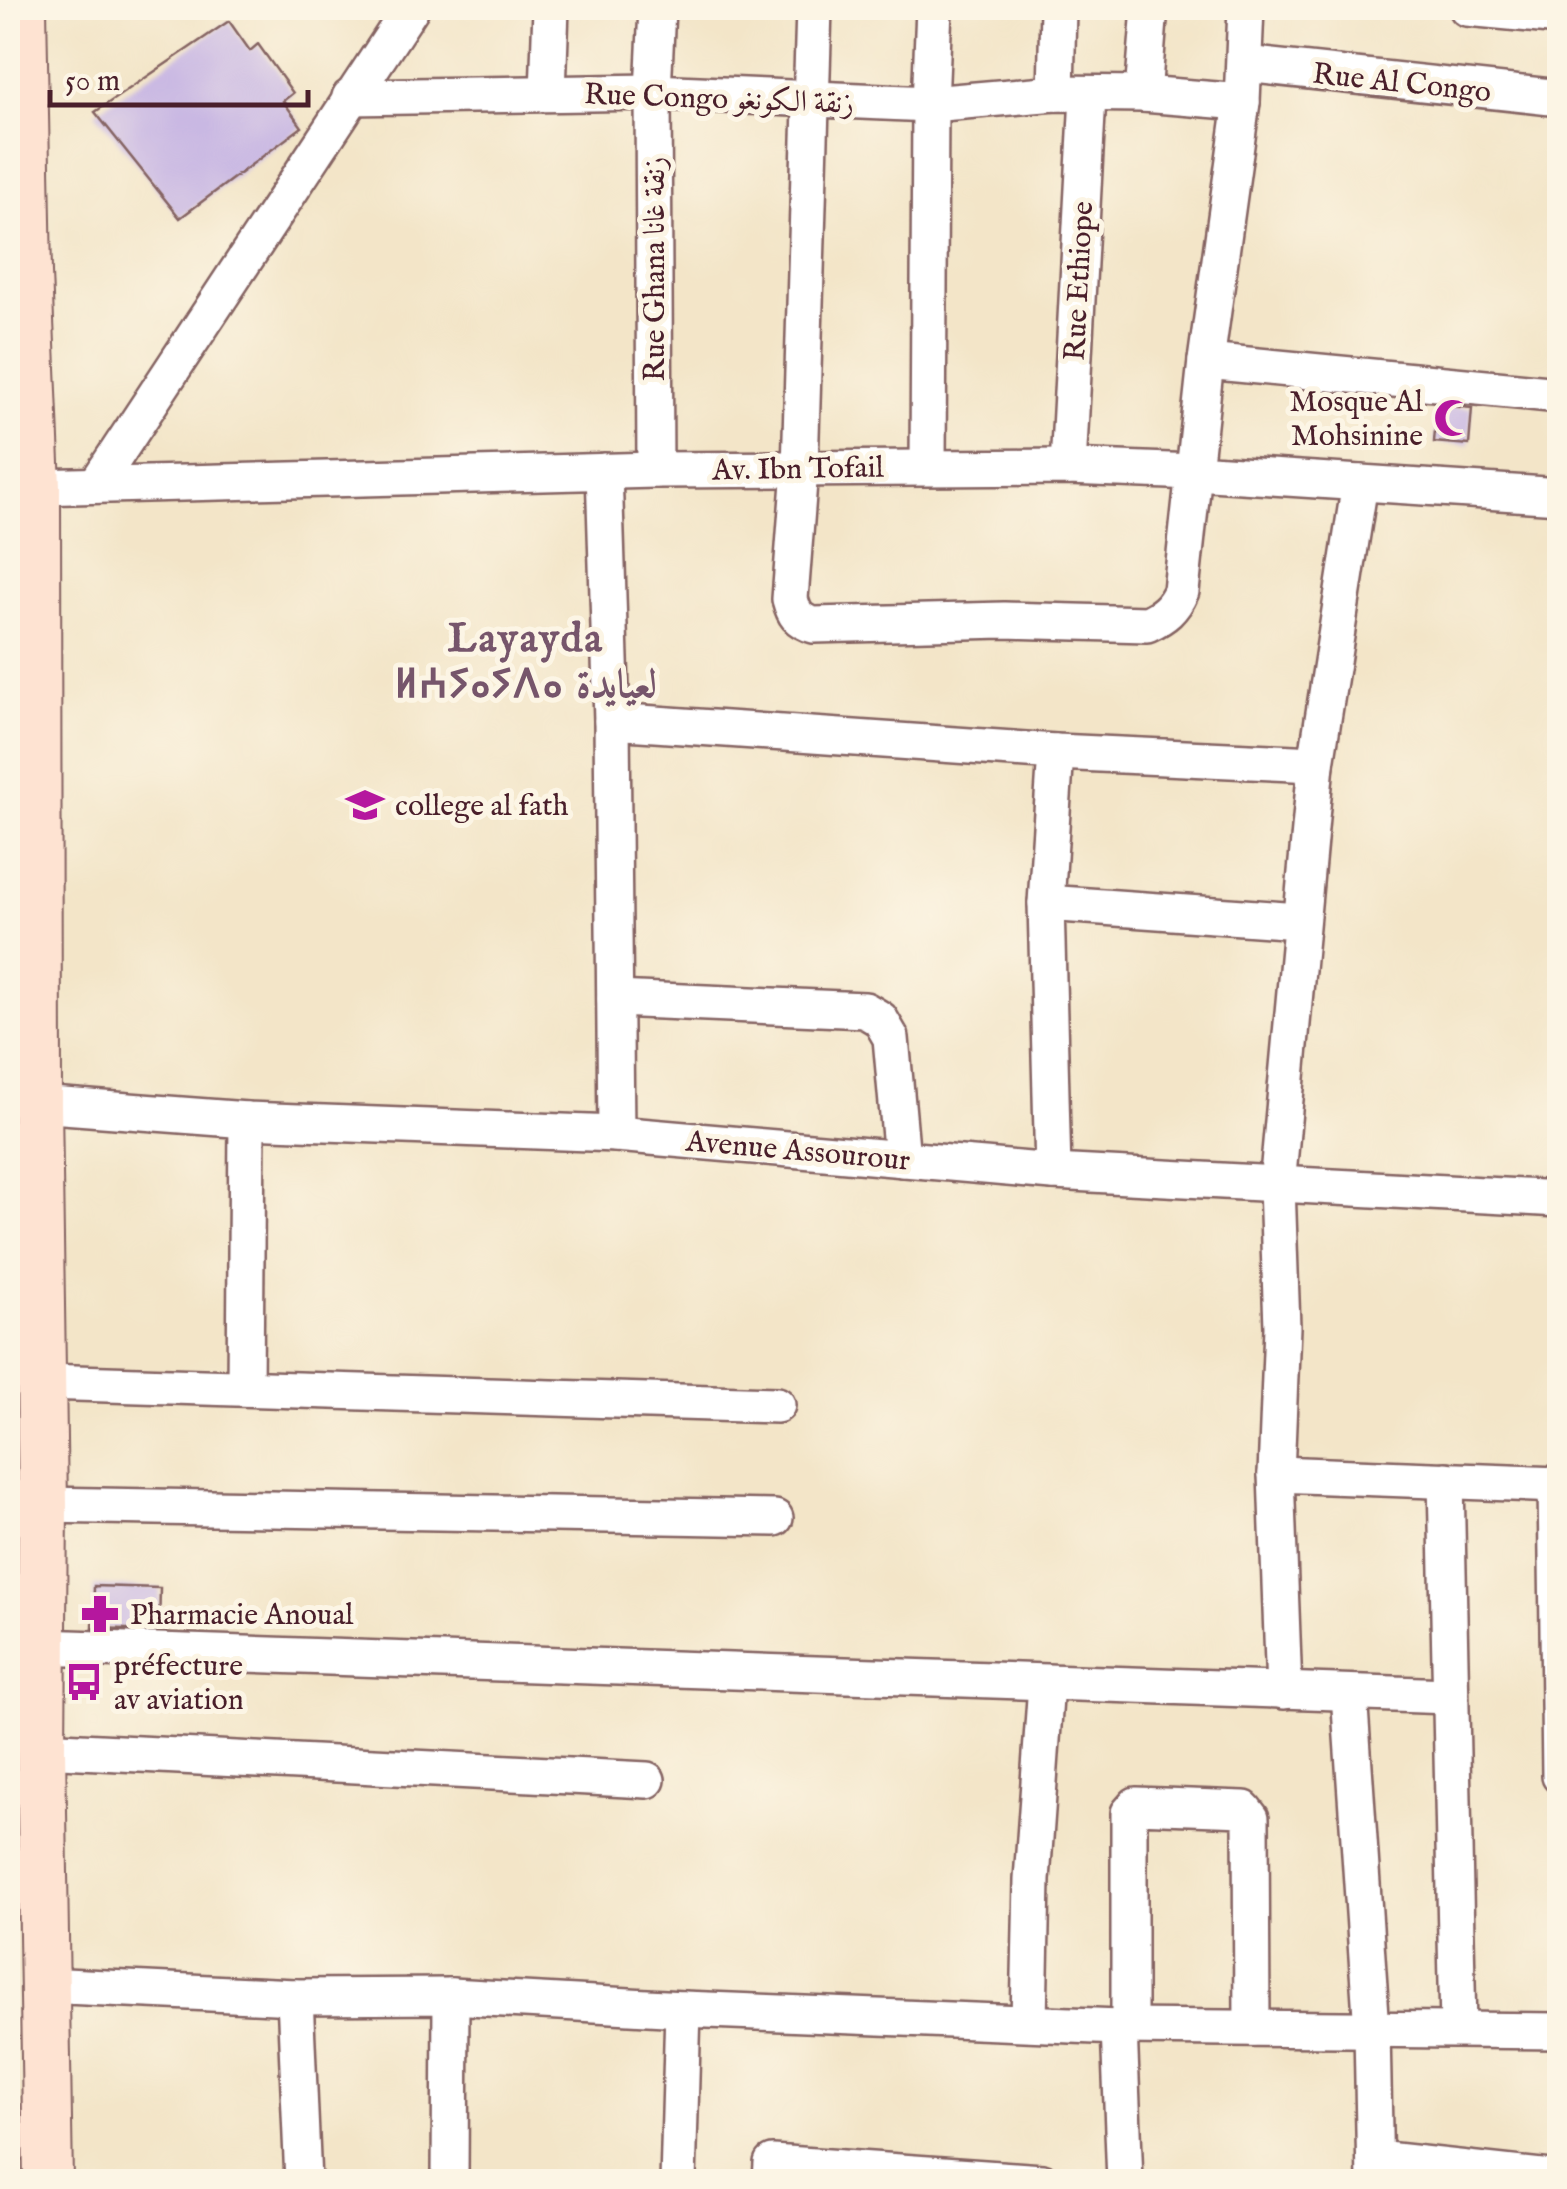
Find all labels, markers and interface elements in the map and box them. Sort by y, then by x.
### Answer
scale bar [50,45,308,107]
street label: Rue Al Congo [1311,56,1493,112]
text: 50 m [65,63,120,101]
street label: Rue Congo زنقة الكونغو [583,76,855,124]
street label: Rue Ghana زنقة غانا [637,157,675,381]
street label: Rue Ethiope [1057,200,1103,362]
place label: Mosque Al Mohsinine [1289,384,1424,456]
mosque icon: Mosque Al Mohsinine [1432,397,1474,439]
street label: Av. Ibn Tofail [711,449,885,491]
district label: Layayda ⵍⵄⵢⴰⵢⴷⴰ لعيايدة [395,615,657,712]
school or university icon: college al fath [344,784,386,826]
place label: college al fath [395,788,568,826]
street label: Avenue Assourour [683,1123,911,1181]
pharmacy icon: Pharmacie Anoual [79,1593,121,1635]
place label: Pharmacie Anoual [130,1597,354,1635]
place label: préfecture av aviation [114,1648,244,1720]
bus stop icon: préfecture av aviation [63,1661,105,1703]

